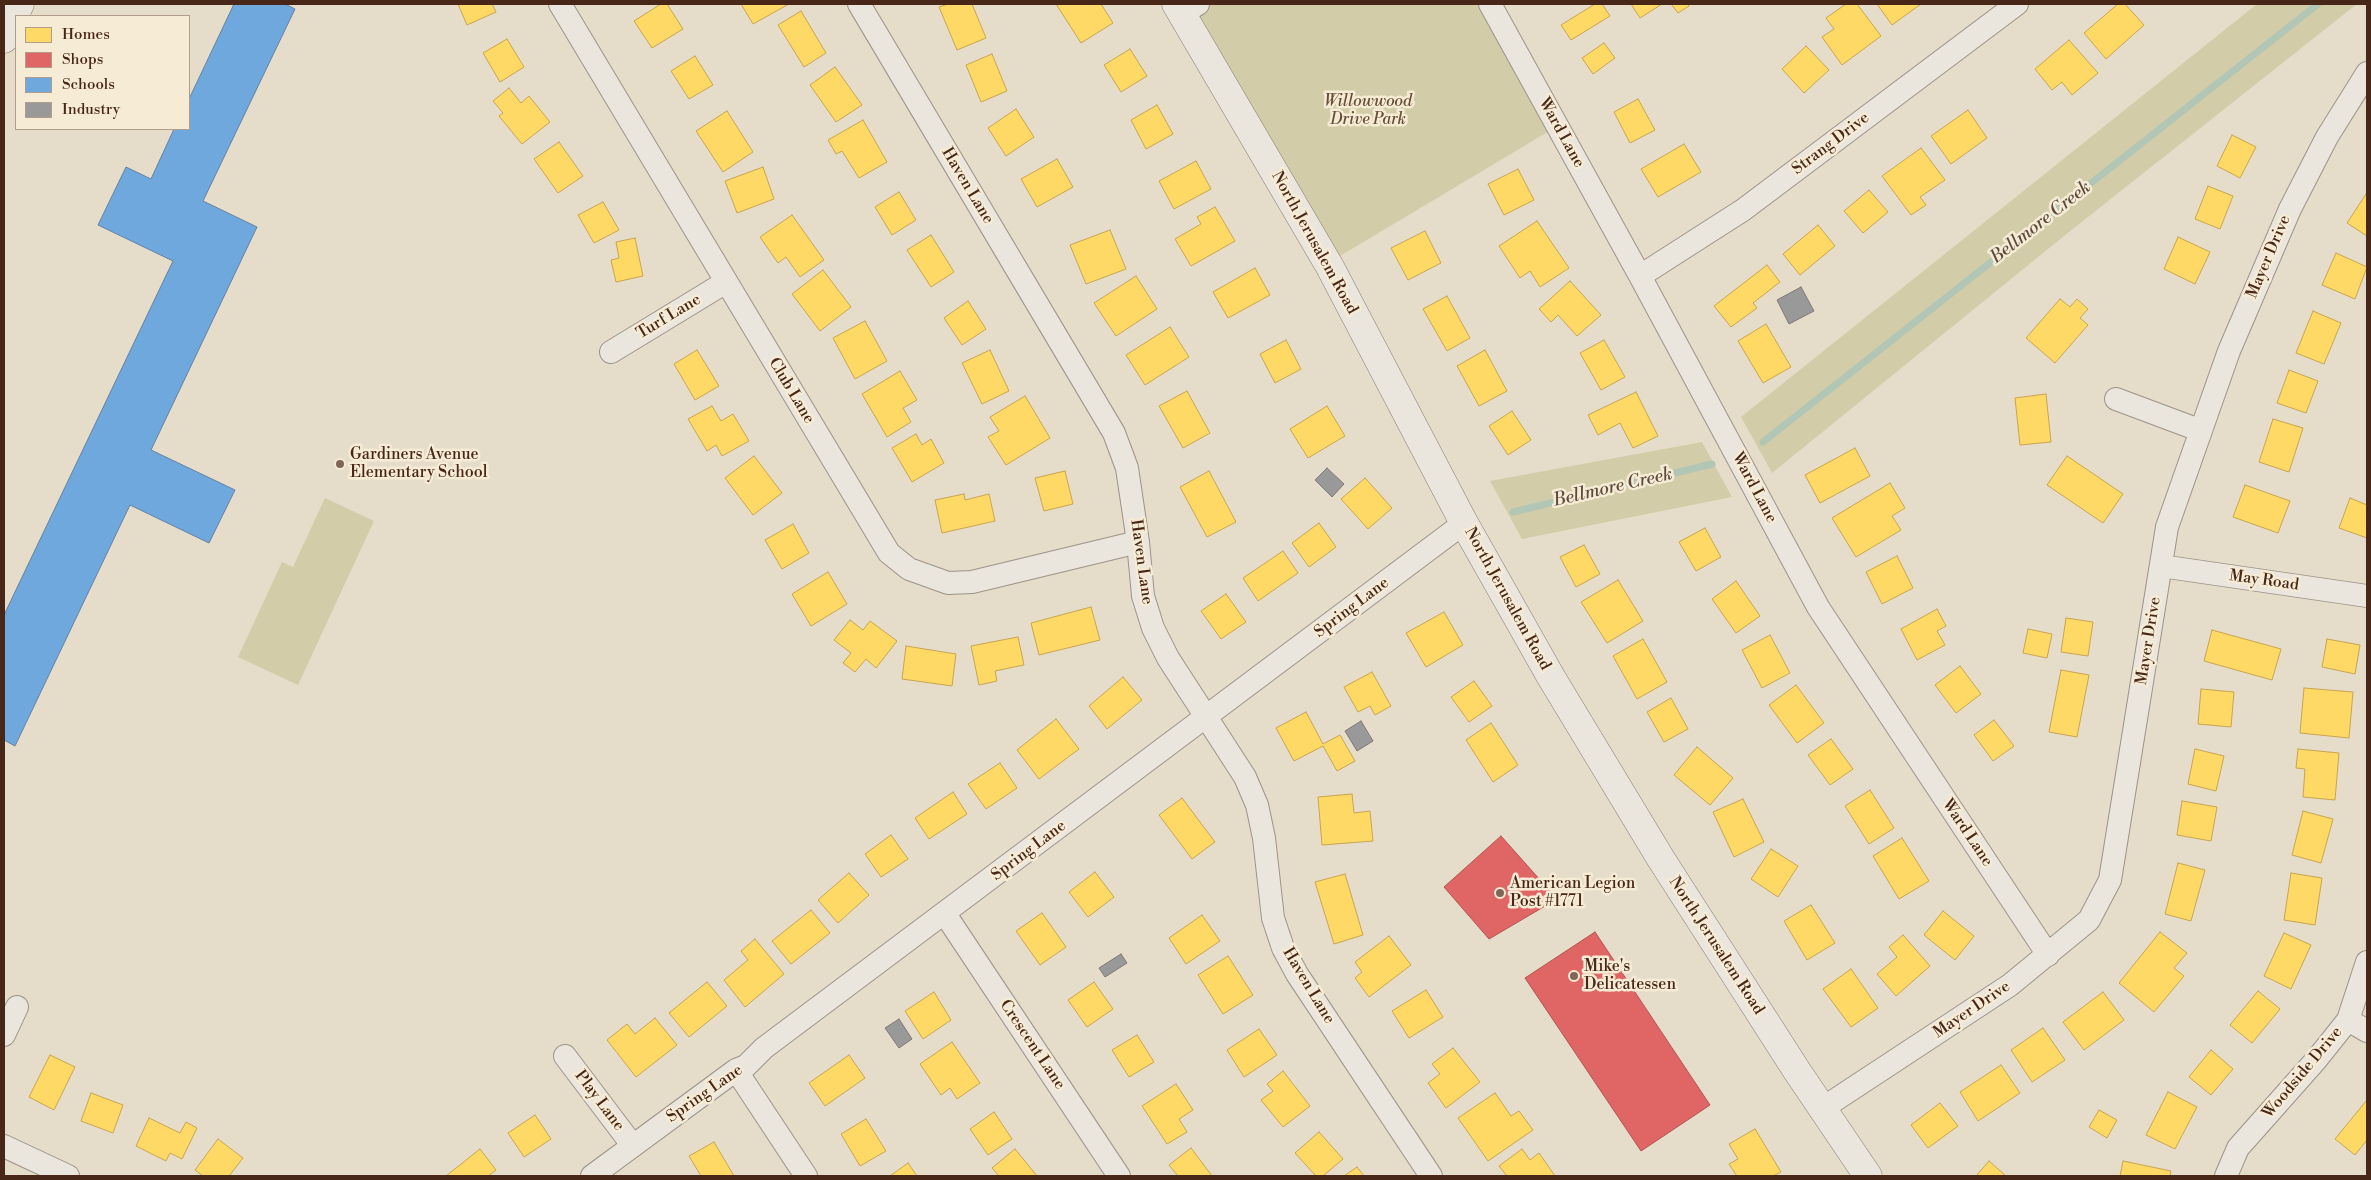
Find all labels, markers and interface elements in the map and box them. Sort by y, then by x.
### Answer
legend [15,15,190,130]
text: Homes [62,25,110,44]
text: Shops [62,50,103,69]
text: Schools [62,75,115,94]
park label: Willowwood Drive Park [1324,92,1412,130]
street label: Ward Lane [1534,95,1588,171]
text: Industry [62,100,120,119]
street label: Strang Drive [1789,109,1873,179]
street label: Haven Lane [937,144,997,228]
street label: North Jerusalem Road [1267,168,1361,318]
water label: Bellmore Creek [1987,177,2095,269]
street label: Mayer Drive [2243,212,2295,302]
street label: Turf Lane [633,290,705,344]
street label: Club Lane [764,355,818,427]
place label: Gardiners Avenue Elementary School [350,445,487,483]
street label: Ward Lane [1727,449,1781,527]
marker: Gardiners Avenue Elementary School [334,458,346,470]
water label: Bellmore Creek [1551,464,1675,512]
street label: Haven Lane [1126,518,1156,606]
street label: North Jerusalem Road [1460,524,1554,674]
street label: May Road [2228,567,2300,595]
street label: Spring Lane [1311,574,1393,642]
street label: Mayer Drive [2133,596,2165,686]
street label: Ward Lane [1937,796,1997,870]
street label: Spring Lane [988,817,1070,885]
street label: North Jerusalem Road [1664,873,1768,1019]
place label: American Legion Post #1771 [1510,874,1635,912]
marker: American Legion Post #1771 [1494,887,1506,899]
street label: Haven Lane [1278,944,1338,1028]
place label: Mike's Delicatessen [1584,957,1676,995]
marker: Mike's Delicatessen [1568,970,1580,982]
street label: Mayer Drive [1930,977,2014,1043]
street label: Crescent Lane [995,997,1069,1093]
street label: Woodside Drive [2259,1023,2347,1123]
street label: Spring Lane [663,1061,747,1127]
street label: Play Lane [570,1067,628,1135]

